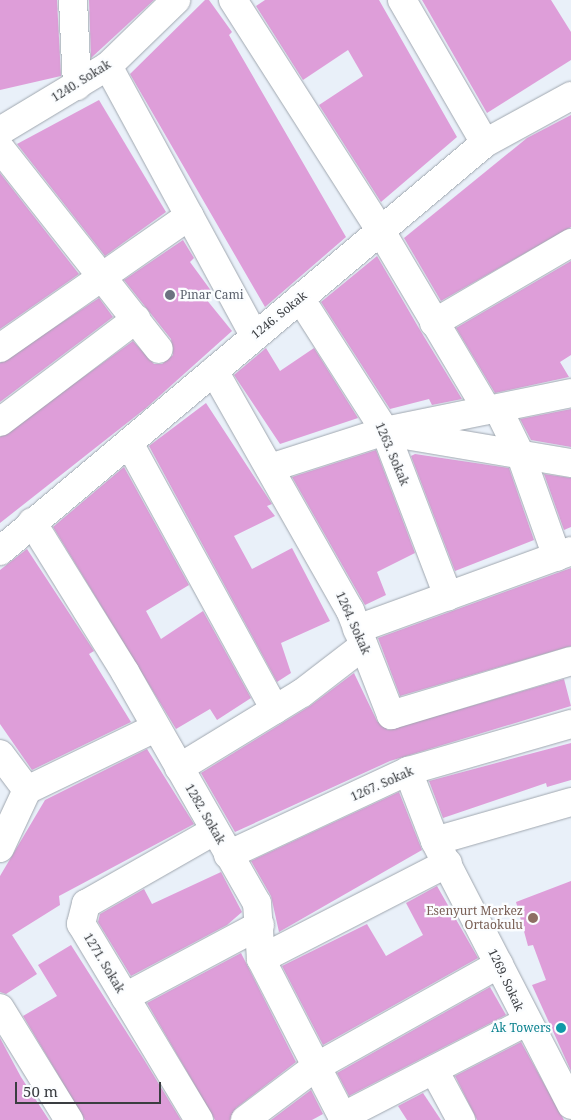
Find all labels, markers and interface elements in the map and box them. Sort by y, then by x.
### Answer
street label: 1240. Sokak [49,57,113,105]
place label: Pınar Cami [180,288,244,302]
street label: 1246. Sokak [248,288,310,342]
marker: Pınar Cami [164,289,176,301]
street label: 1263. Sokak [372,420,412,488]
street label: 1264. Sokak [333,589,373,657]
street label: 1267. Sokak [348,764,416,804]
street label: 1282. Sokak [182,781,228,847]
place label: Esenyurt Merkez Ortaokulu [426,904,523,932]
marker: Esenyurt Merkez Ortaokulu [527,912,539,924]
street label: 1271. Sokak [81,930,127,996]
street label: 1269. Sokak [485,947,527,1013]
place label: Ak Towers [491,1021,551,1035]
marker: Ak Towers [555,1022,567,1034]
scale bar [18,1072,164,1104]
text: 50 m [23,1081,58,1101]

